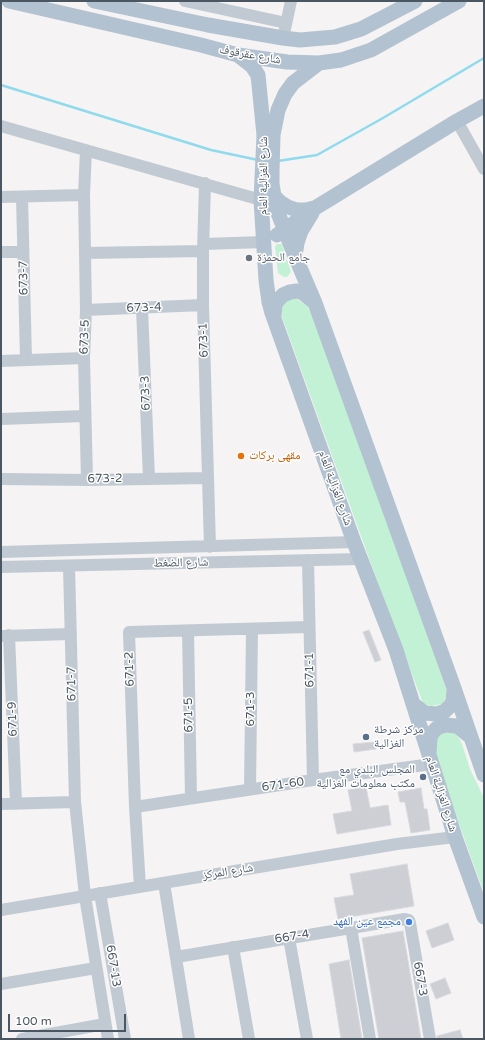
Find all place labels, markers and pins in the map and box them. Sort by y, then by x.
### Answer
place label: جامع الحمزة [257,251,310,265]
marker: جامع الحمزة [244,253,254,263]
place label: مقهى بركات [249,449,300,463]
marker: مقهى بركات [236,451,246,461]
place label: مركز شرطة الغزالية [374,723,423,751]
marker: مركز شرطة الغزالية [361,732,371,742]
place label: المجلس البلدي مع مكتب معلومات الغزالية [317,763,415,791]
marker: المجلس البلدي مع مكتب معلومات الغزالية [418,772,428,782]
place label: مجمع عين الفهد [333,915,401,929]
marker: مجمع عين الفهد [404,917,414,927]

